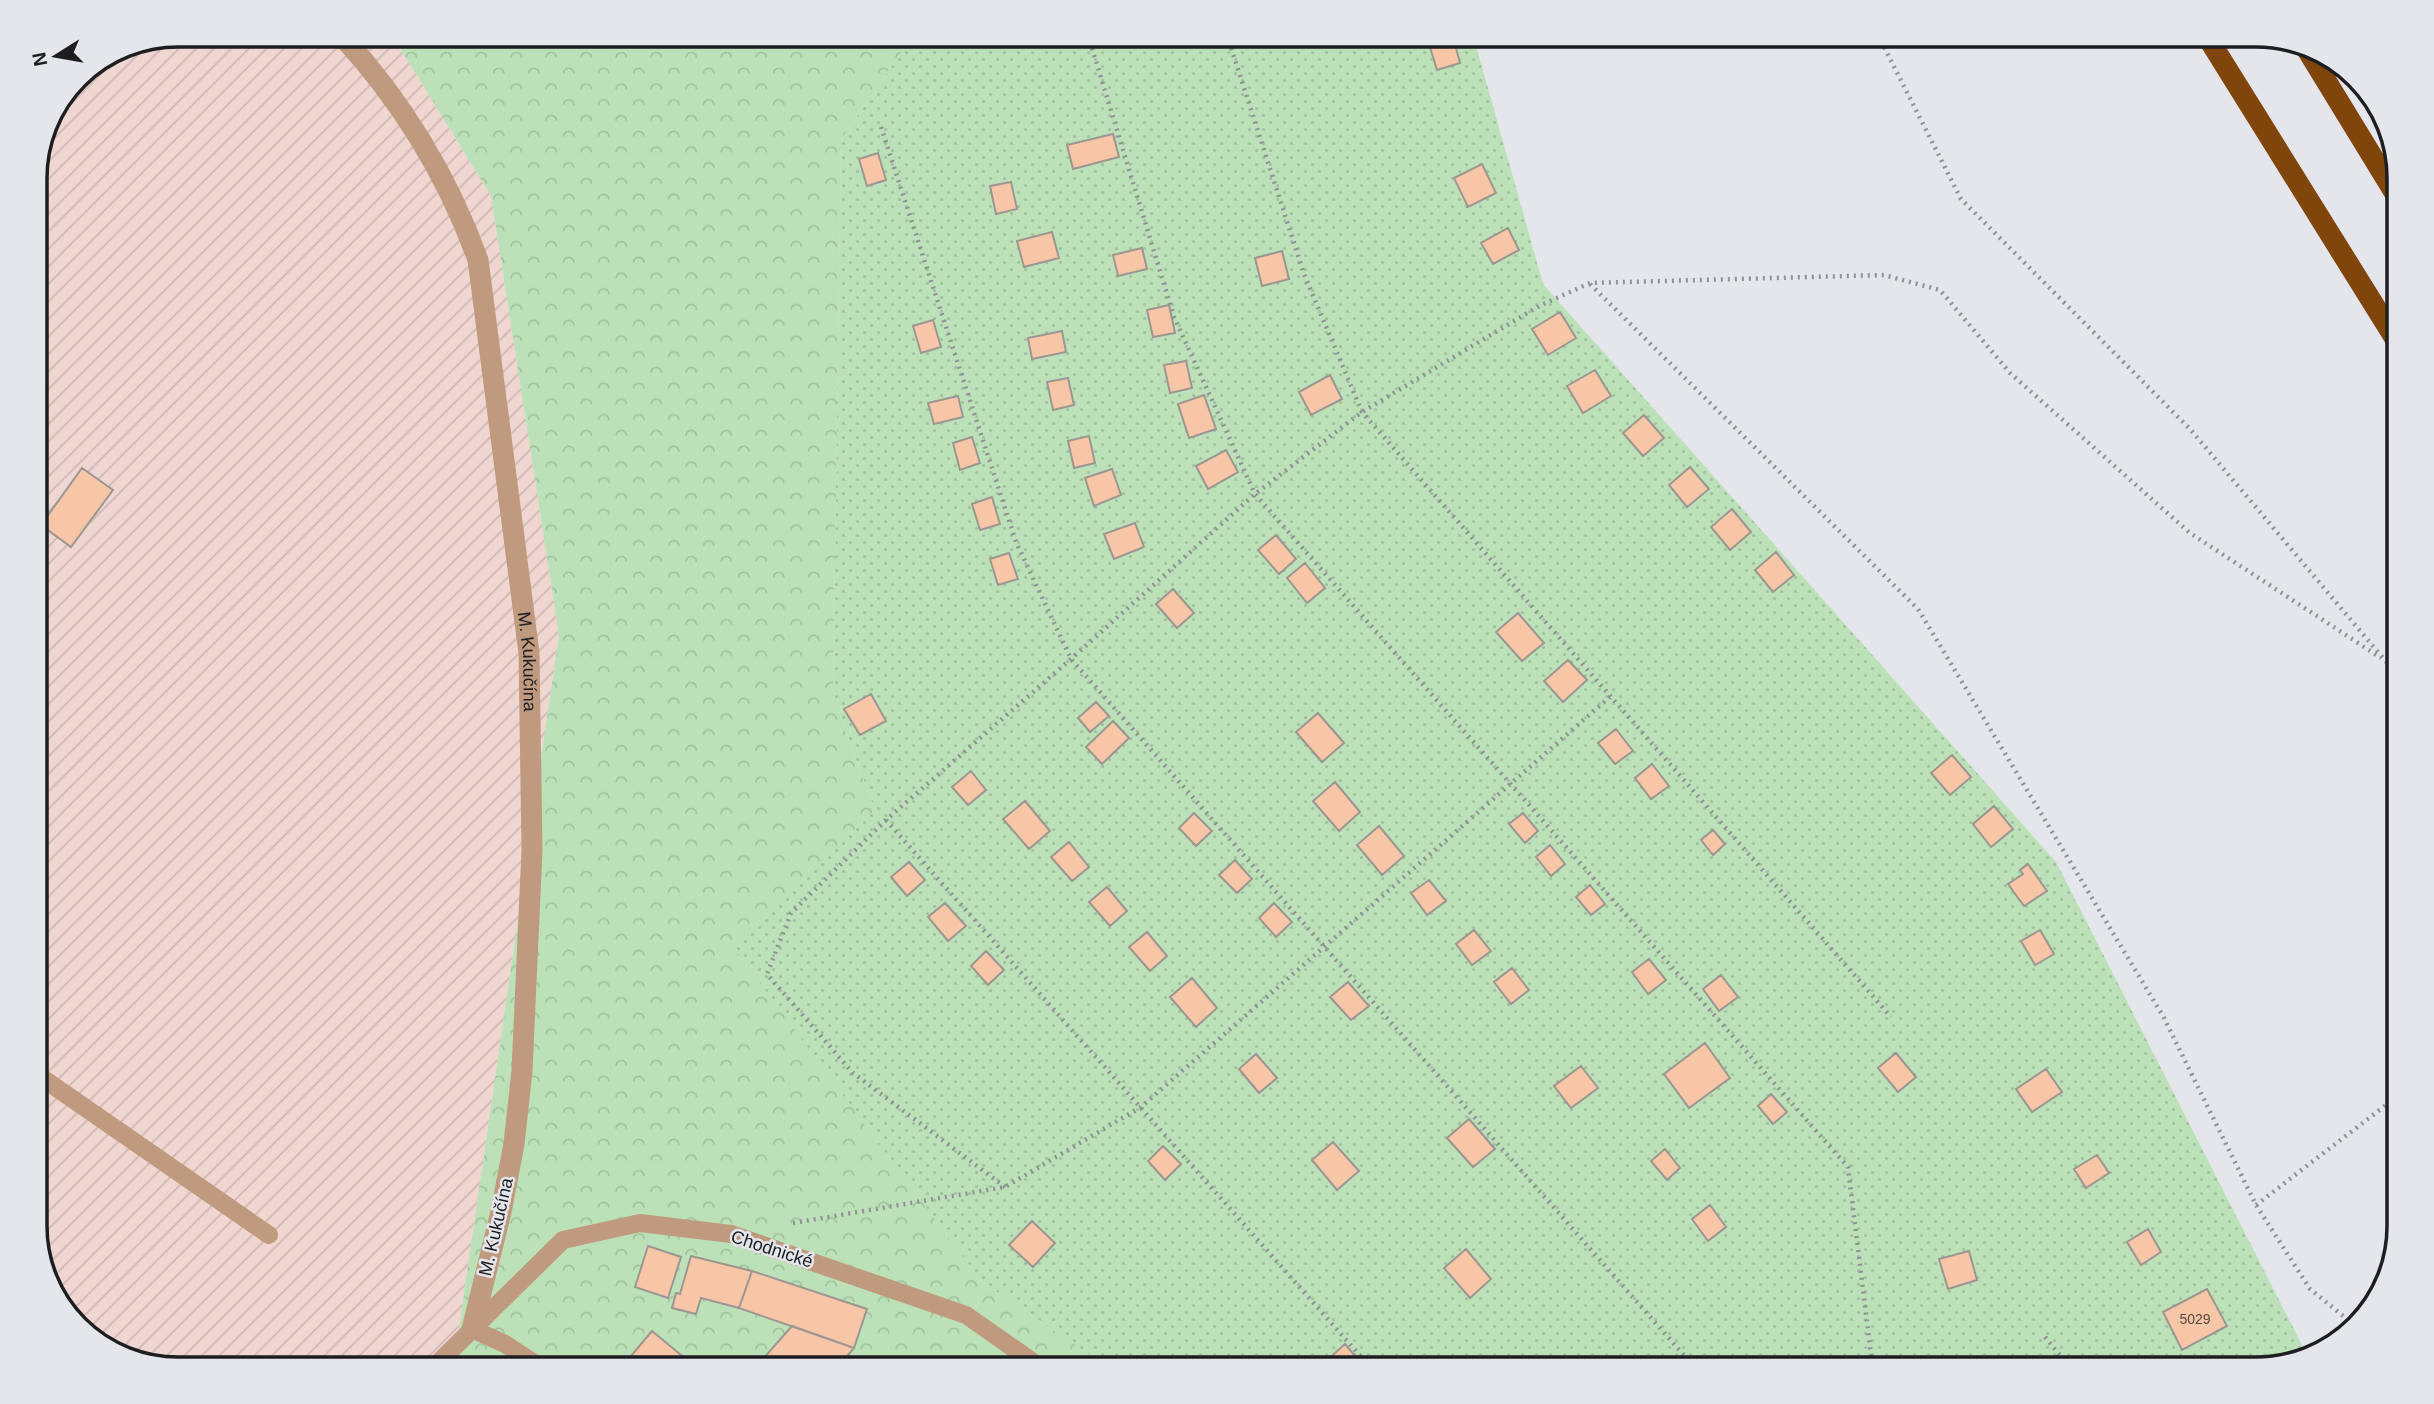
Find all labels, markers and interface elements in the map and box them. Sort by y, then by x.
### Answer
north arrow [21,21,91,91]
text: N [28,50,51,68]
street label: M. Kukučína [514,611,540,713]
street label: M. Kukučína [475,1175,517,1278]
street label: Chodnické [728,1226,816,1272]
house number: 5029 [2179,1311,2211,1327]

